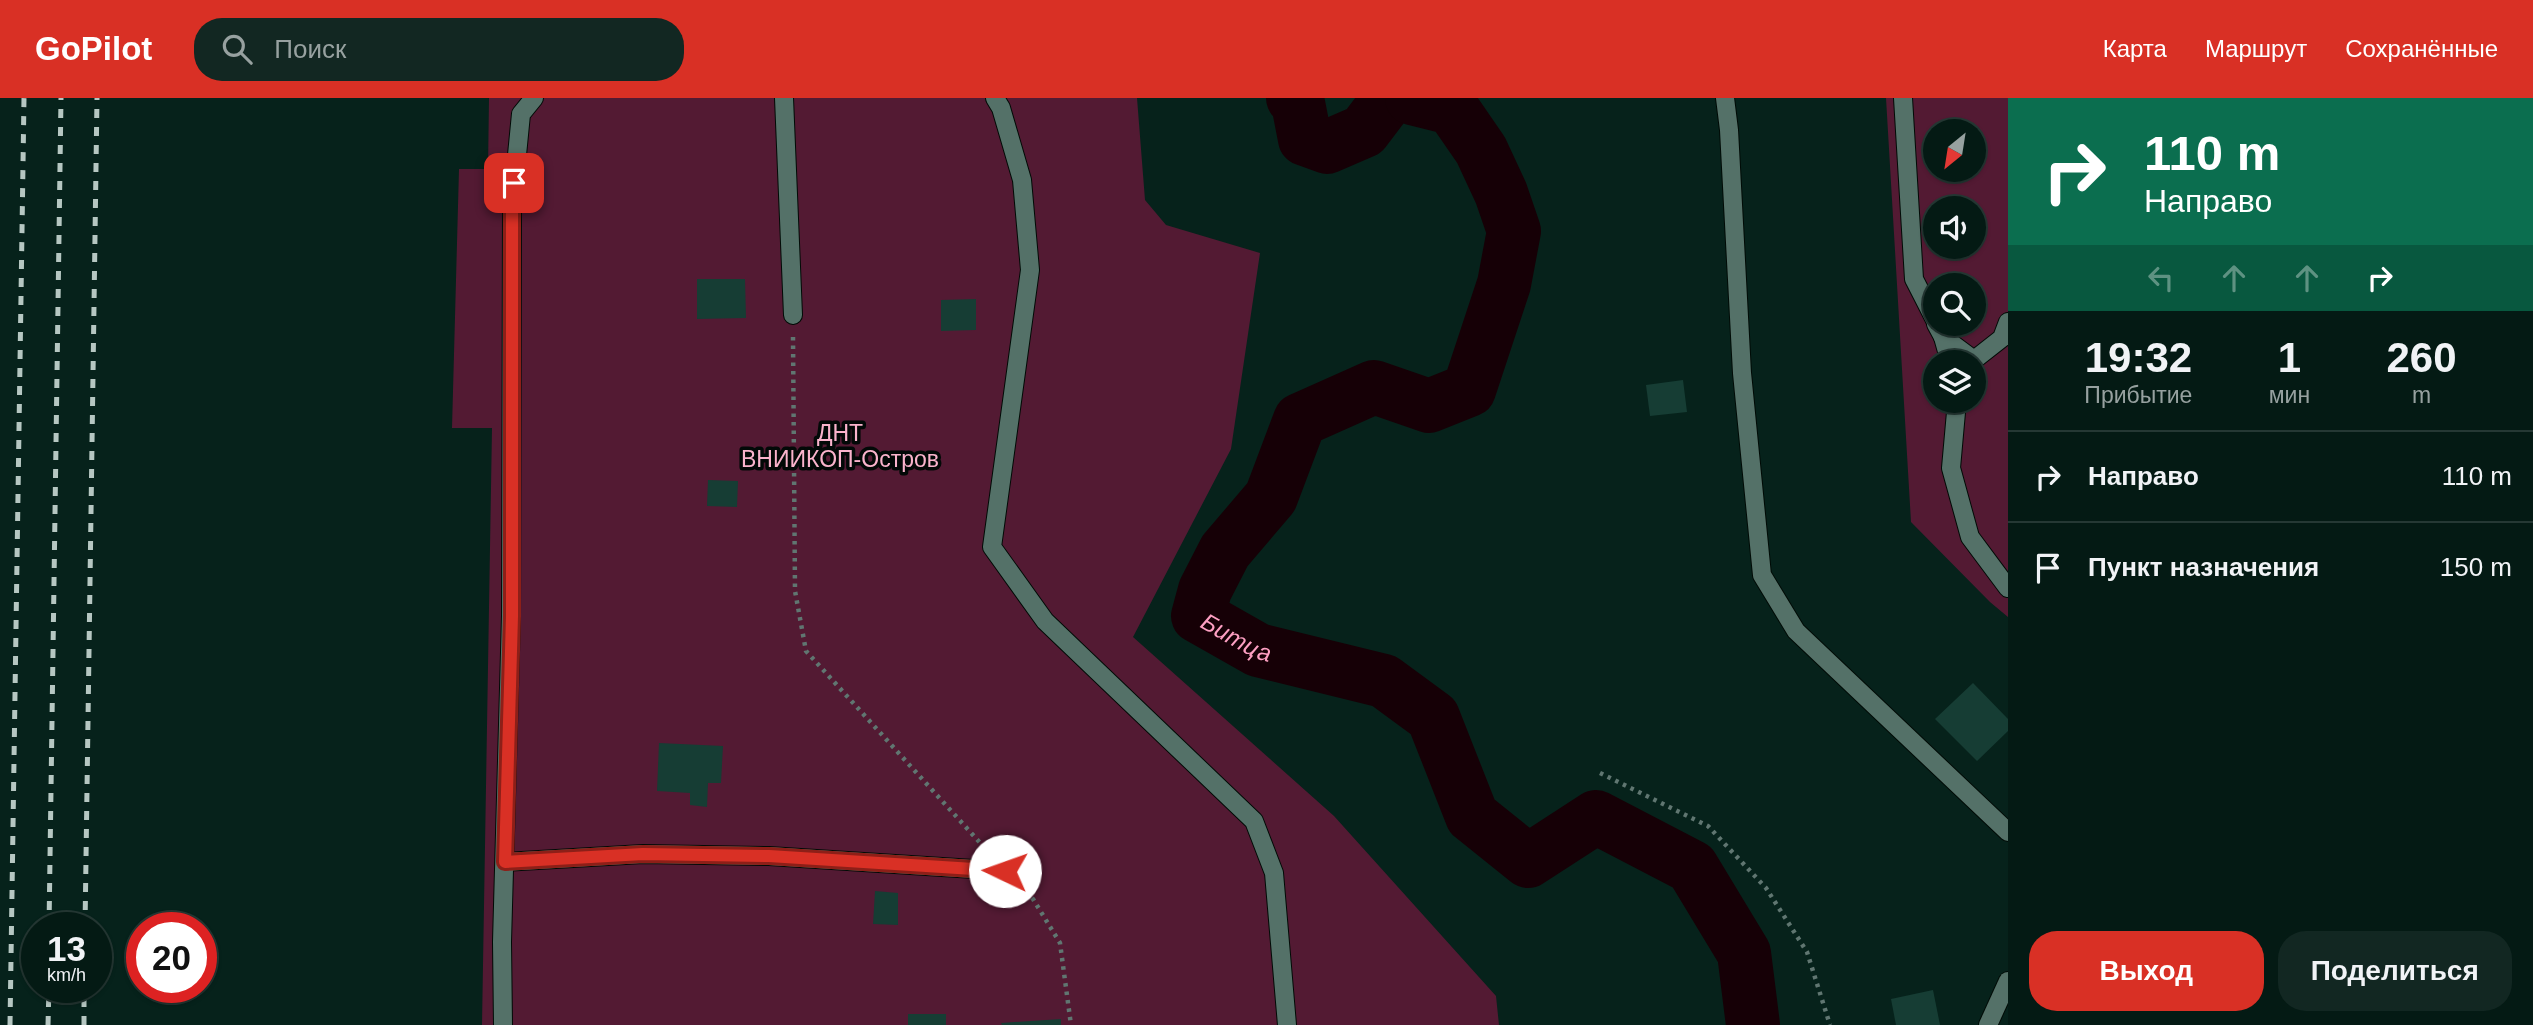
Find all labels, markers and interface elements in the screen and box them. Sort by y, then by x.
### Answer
search box [194,18,684,81]
text: GoPilot [35,30,152,67]
icon: search [218,30,256,68]
text: Поиск [274,34,346,64]
text: Карта [2103,35,2167,62]
text: Маршрут [2205,35,2307,62]
text: Сохранённые [2345,35,2498,62]
north arrow [1923,119,1986,182]
map controls [1923,119,1986,413]
icon: right [2029,126,2120,217]
text: 110 m [2144,126,2280,180]
pin [484,153,544,213]
icon: arrive [495,164,533,202]
text: Направо [2144,183,2272,219]
button: sound [1923,196,1986,259]
icon: left [2142,259,2180,297]
icon: ahead [2215,259,2253,297]
icon: ahead [2288,259,2326,297]
icon: right [2361,259,2399,297]
button: search [1923,273,1986,336]
text: 19:32 [2085,334,2192,381]
text: 1 [2278,334,2301,381]
text: 260 [2387,334,2457,381]
button: layers [1923,350,1986,413]
text: Прибытие [2084,382,2192,408]
text: мин [2269,382,2310,408]
text: m [2412,382,2431,408]
park label: ДНТ ВНИИКОП-Остров [741,420,939,472]
icon: right [2029,458,2067,496]
text: Направо [2088,461,2199,491]
text: 110 m [2442,461,2512,491]
icon: arrive [2029,549,2067,587]
text: Пункт назначения [2088,552,2319,582]
text: 150 m [2440,552,2512,582]
water label: Битца [1197,607,1274,666]
position arrow [968,834,1042,908]
speed limit sign: 20 [126,912,217,1003]
text: 13 [47,929,86,968]
button: Выход [2029,931,2264,1011]
button: Поделиться [2278,931,2512,1011]
text: km/h [47,965,86,985]

